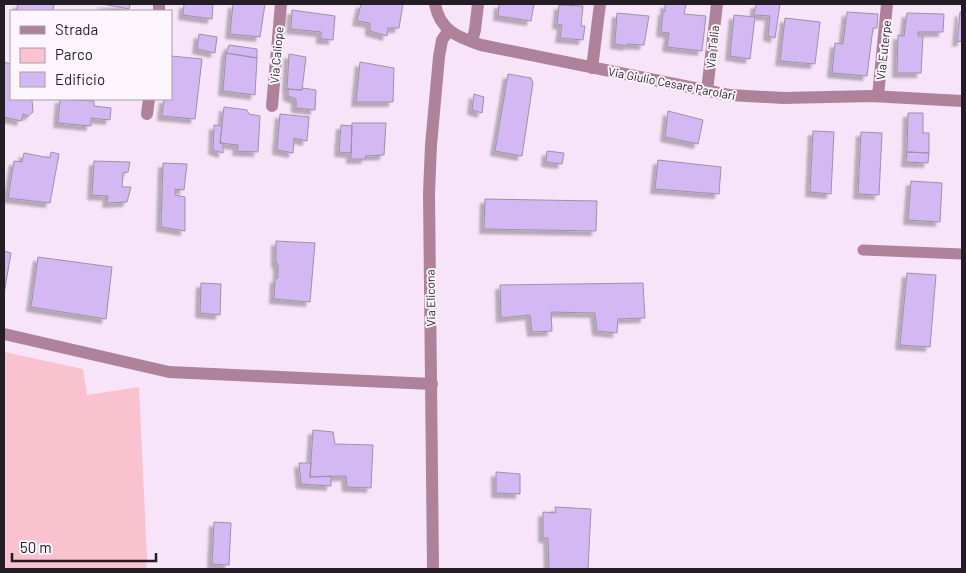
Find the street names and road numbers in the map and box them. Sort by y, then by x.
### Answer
street label: Via Euterpe [873,19,893,81]
street label: Via Talia [703,25,721,69]
street label: Via Caliope [267,26,285,84]
street label: Via Giulio Cesare Parolari [607,64,737,102]
street label: Via Elicona [423,269,437,327]

